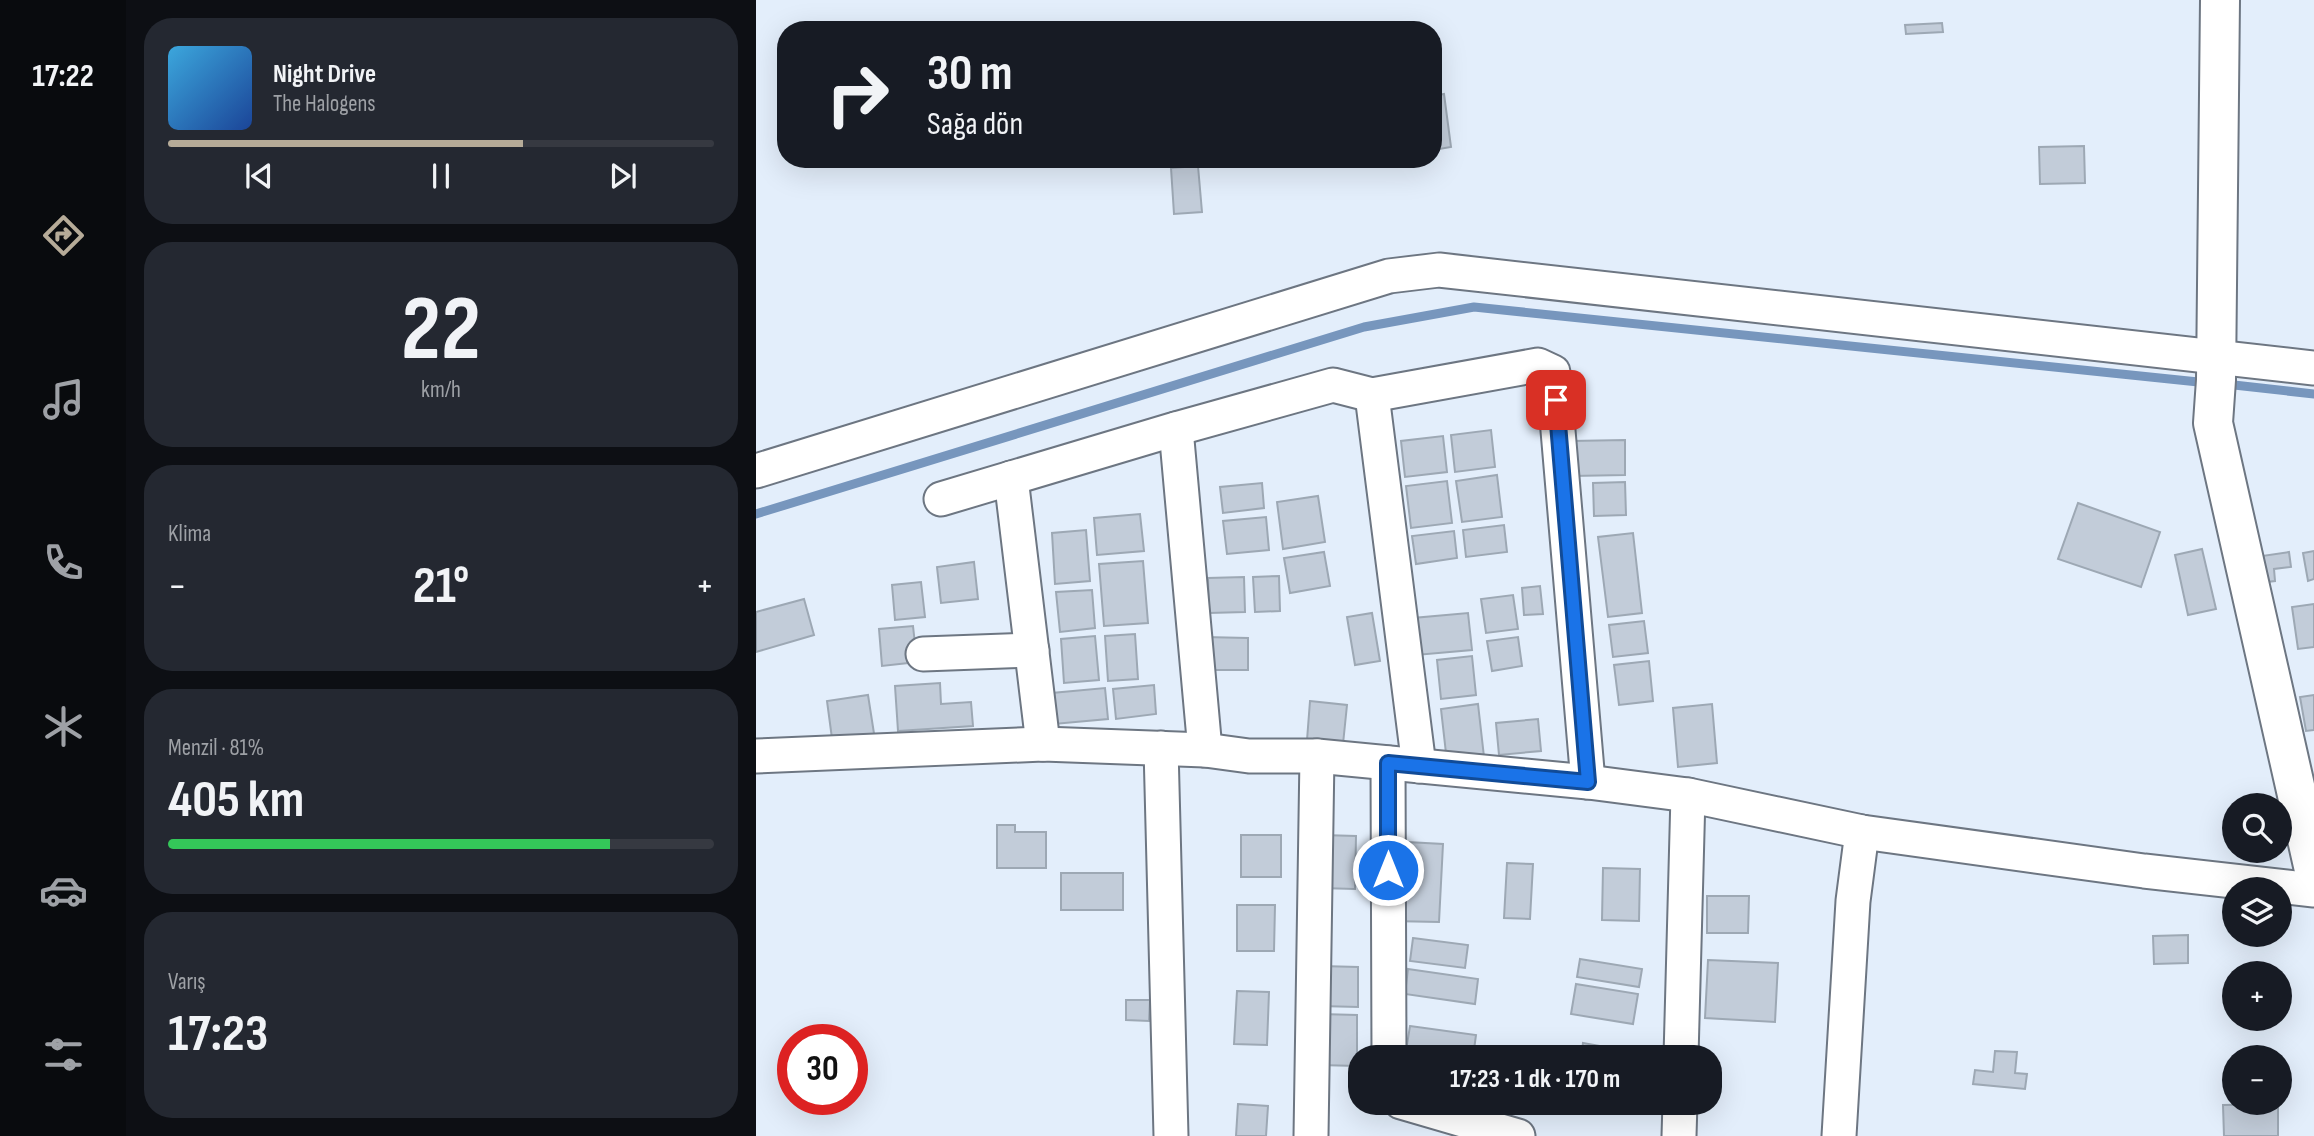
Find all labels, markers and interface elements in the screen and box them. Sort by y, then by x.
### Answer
text: 30 m [927,45,1012,104]
icon: right [812,49,903,140]
text: 17:22 [32,57,94,96]
text: Night Drive [273,59,376,90]
text: The Halogens [273,90,376,118]
text: Sağa dön [927,105,1023,144]
icon: previous [240,157,278,195]
icon: pause [422,157,460,195]
icon: next [604,157,642,195]
icon: directions [39,211,88,260]
text: 22 [401,276,481,385]
pin [1526,370,1586,430]
icon: music [39,375,88,424]
text: km/h [421,376,461,404]
icon: arrive [1537,381,1575,419]
text: Klima [168,520,211,548]
icon: phone [39,538,88,587]
text: 21° [413,555,469,618]
text: − [168,564,187,609]
text: + [695,564,714,609]
icon: climate [39,702,88,751]
text: Menzil · 81% [168,734,264,762]
text: 405 km [168,769,304,832]
map controls [2222,793,2292,1115]
button: search [2222,793,2292,863]
position arrow [1351,833,1425,907]
icon: car [39,866,88,915]
button: layers [2222,877,2292,947]
button: + [2222,961,2292,1031]
text: Varış [168,968,206,996]
text: 17:23 [168,1003,268,1066]
speed limit sign: 30 [777,1024,868,1115]
icon: filters [39,1030,88,1079]
button: − [2222,1045,2292,1115]
text: 17:23 · 1 dk · 170 m [1450,1064,1620,1095]

